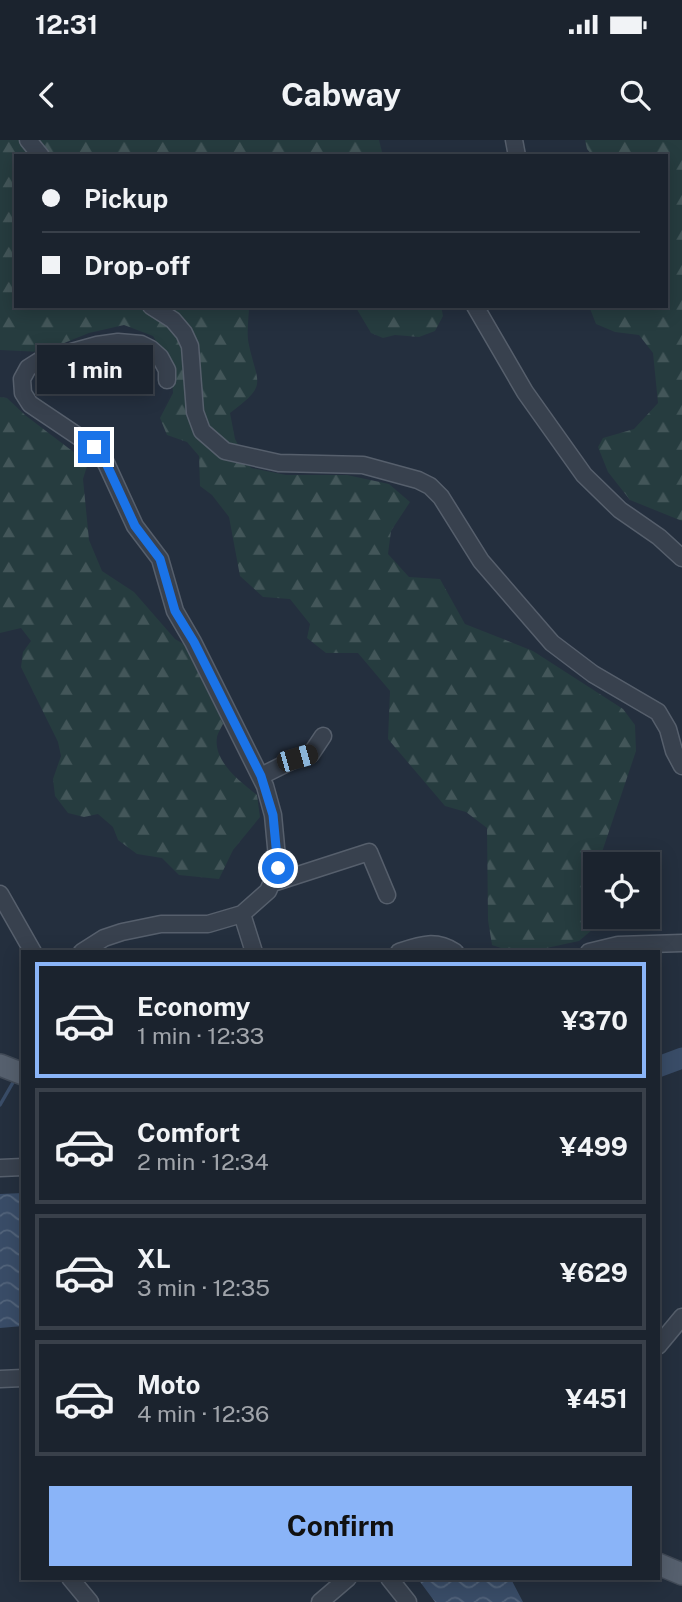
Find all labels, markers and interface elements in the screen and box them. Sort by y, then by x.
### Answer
text: 12:31 [35,9,98,40]
icon: back [28,76,66,114]
text: Cabway [281,76,401,113]
icon: search [616,76,654,114]
text: Pickup [84,183,168,214]
text: Drop-off [84,250,190,281]
callout: 1 min [36,345,152,394]
text: 1 min [67,356,123,383]
route end [78,431,110,463]
car [274,742,321,774]
route start [262,852,294,884]
map controls [583,852,660,929]
button: locate [583,852,660,929]
icon: car [53,989,116,1052]
text: Economy [137,991,250,1022]
text: ¥370 [561,1005,628,1036]
text: 1 min · 12:33 [137,1022,264,1049]
icon: car [53,1115,116,1178]
text: Comfort [137,1117,240,1148]
text: ¥499 [560,1131,628,1162]
text: 2 min · 12:34 [137,1148,269,1175]
icon: car [53,1241,116,1304]
text: XL [137,1243,171,1274]
text: ¥629 [560,1257,628,1288]
text: 3 min · 12:35 [137,1274,270,1301]
icon: car [53,1367,116,1430]
text: Moto [137,1369,200,1400]
text: ¥451 [565,1383,628,1414]
text: 4 min · 12:36 [137,1400,269,1427]
button: Confirm [49,1486,632,1566]

